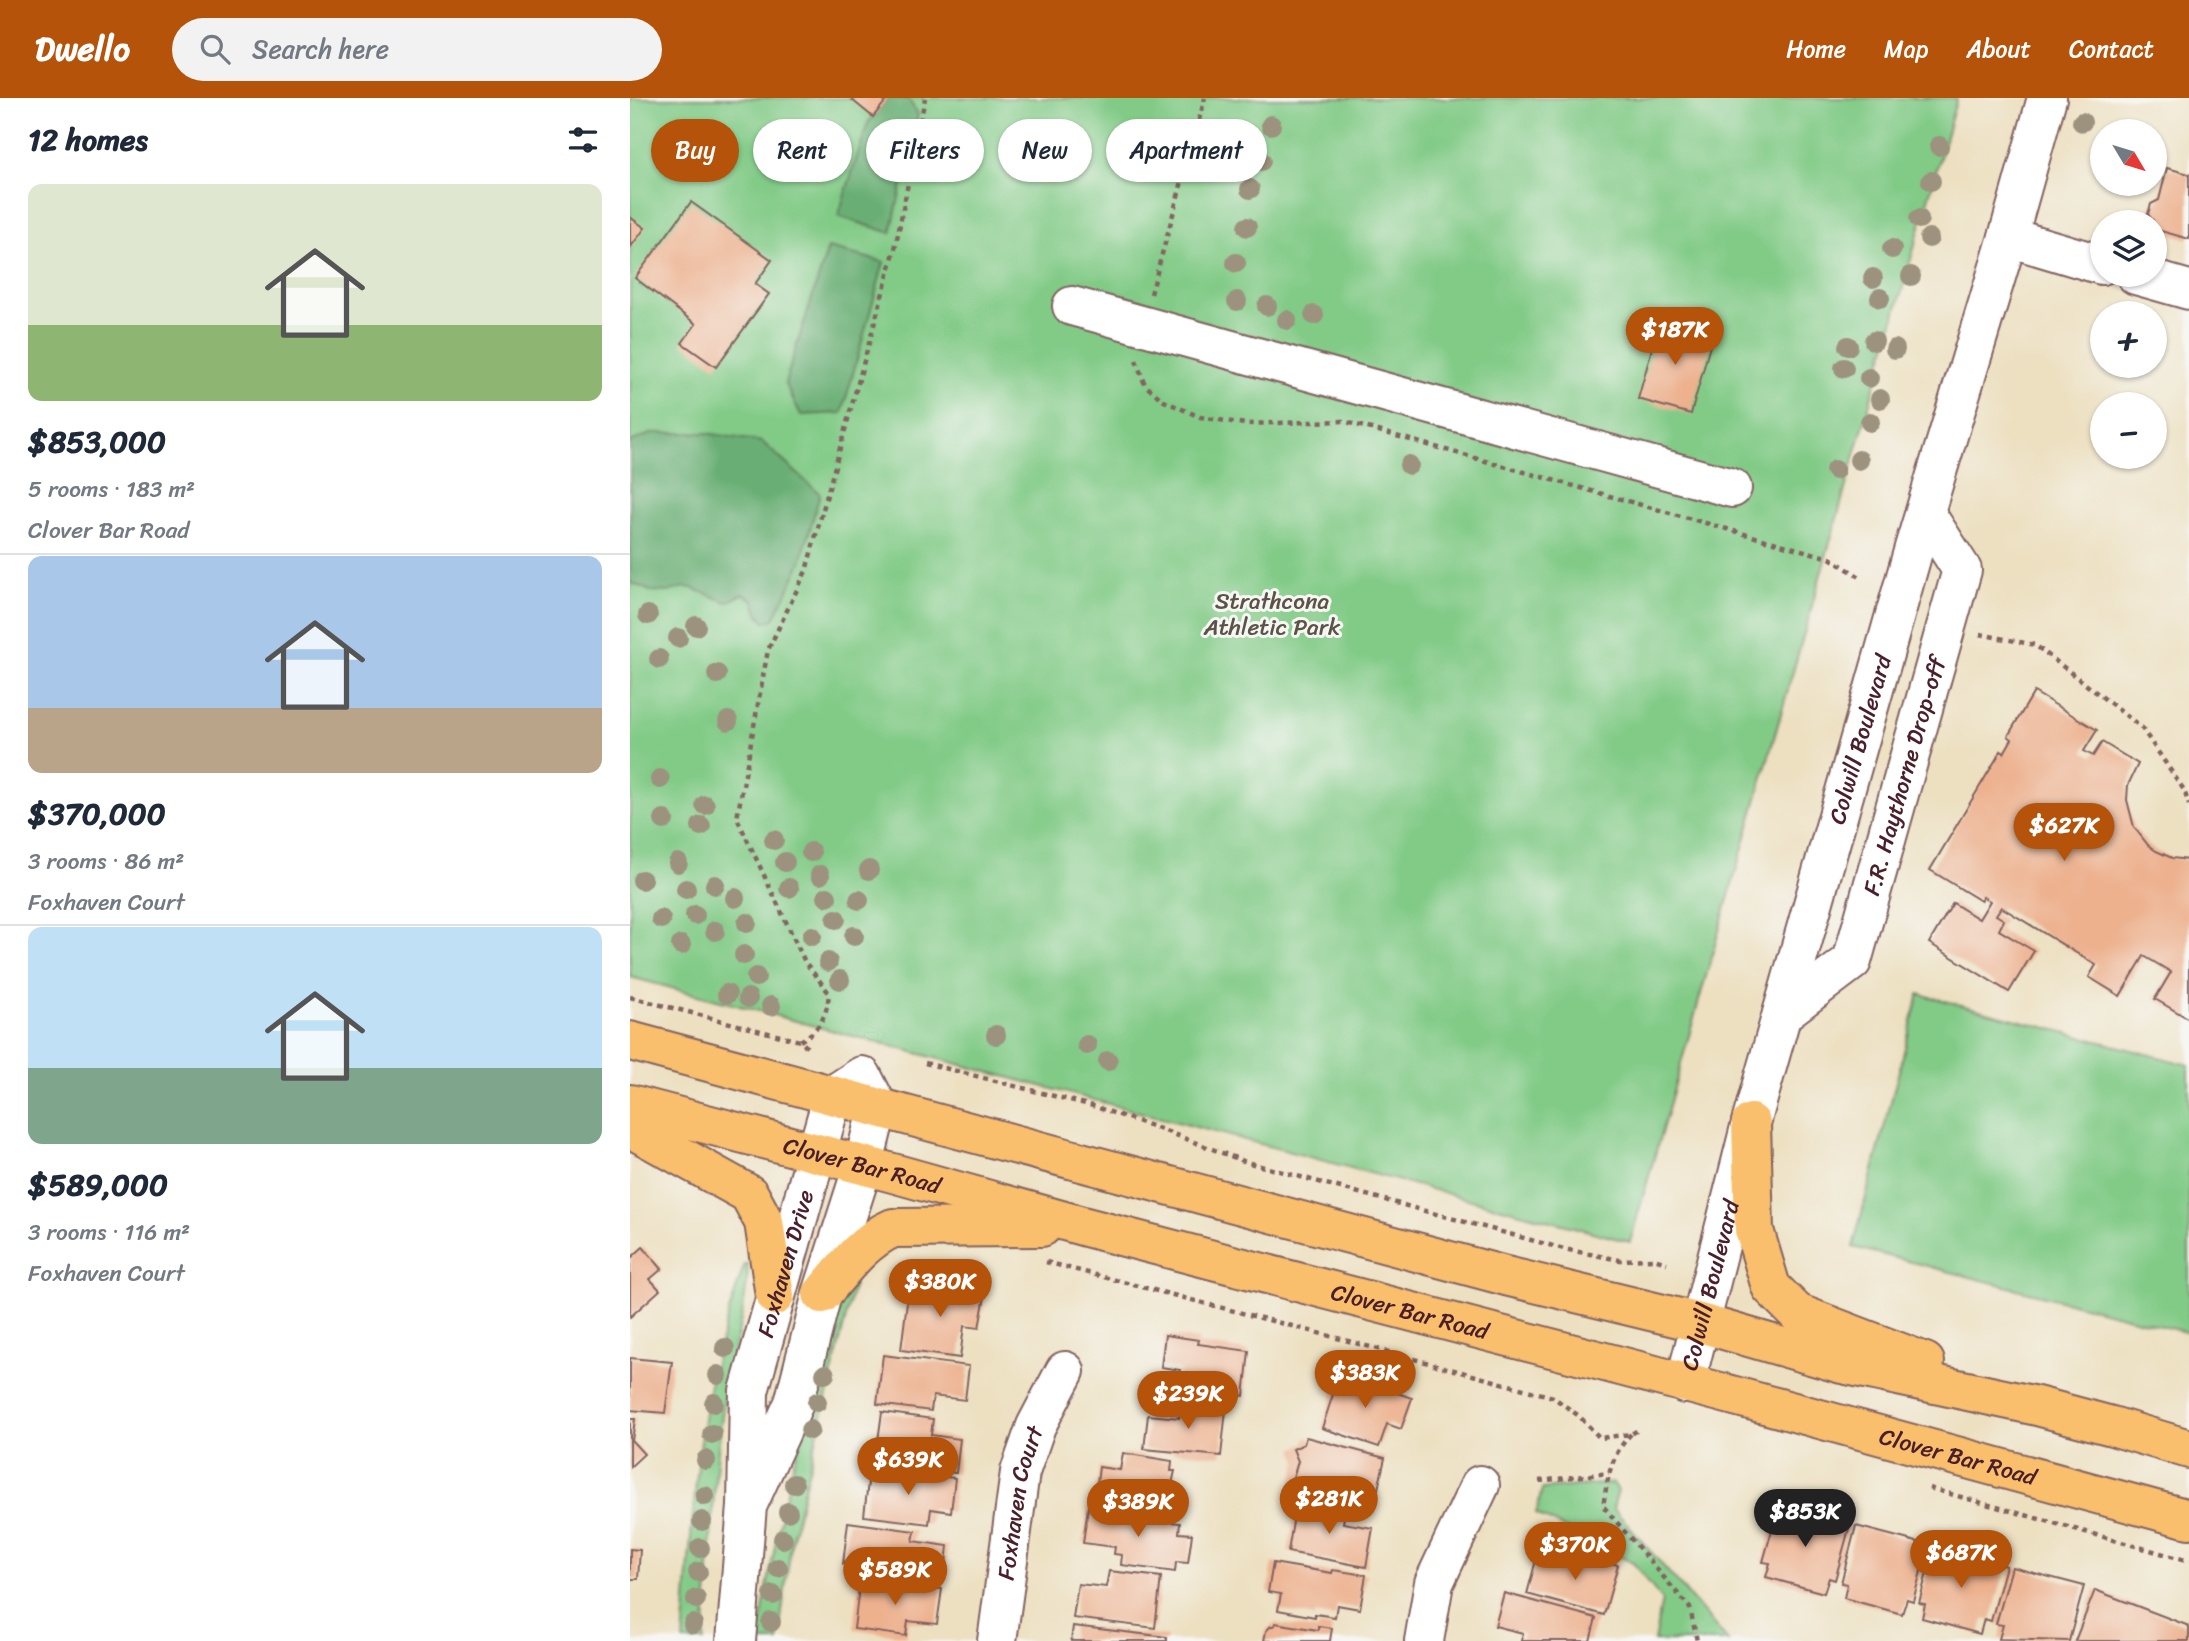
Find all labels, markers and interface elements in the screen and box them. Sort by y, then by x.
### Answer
search box [172,18,662,81]
text: Dwello [35,20,130,78]
text: Search here [252,26,389,72]
text: Home [1786,28,1846,70]
text: Map [1884,28,1928,70]
text: About [1966,28,2031,70]
text: Contact [2069,28,2154,70]
icon: search [196,30,234,68]
text: 12 homes [28,113,148,167]
chip: Buy [651,119,739,182]
chip: Rent [753,119,852,182]
chip: Filters [866,119,984,182]
chip: New [998,119,1092,182]
chip: Apartment [1106,119,1267,182]
north arrow [2090,119,2166,196]
map controls [2090,119,2167,469]
icon: filters [564,121,602,159]
button: layers [2090,210,2167,287]
icon: home [252,230,378,356]
button: + [2090,301,2167,378]
pin: $187K [1626,308,1724,367]
text: $187K [1642,309,1708,350]
button: − [2090,392,2167,469]
text: $853,000 [28,415,166,469]
text: 5 rooms · 183 m² [28,469,195,510]
text: Clover Bar Road [28,510,189,551]
park label: Strathcona Athletic Park [1203,581,1341,648]
icon: home [252,602,378,728]
street label: Colwill Boulevard [1817,648,1904,829]
street label: F.R. Haythorne Drop-off [1851,648,1959,900]
text: $370,000 [28,787,166,841]
pin: $627K [2015,804,2113,863]
text: $627K [2030,805,2098,846]
text: 3 rooms · 86 m² [28,841,184,882]
text: Foxhaven Court [28,882,185,923]
icon: home [252,973,378,1099]
street label: Clover Bar Road [779,1125,947,1207]
text: $589,000 [28,1158,168,1212]
street label: Foxhaven Drive [745,1185,826,1342]
street label: Colwill Boulevard [1669,1194,1752,1375]
text: 3 rooms · 116 m² [28,1212,190,1253]
text: Foxhaven Court [28,1253,185,1294]
pin: $380K [891,1260,989,1319]
text: $380K [905,1261,975,1302]
street label: Clover Bar Road [1327,1272,1495,1352]
pin: $383K [1316,1350,1414,1410]
text: $383K [1331,1352,1399,1393]
pin: $239K [1139,1372,1237,1431]
text: $239K [1153,1373,1223,1414]
street label: Clover Bar Road [1875,1416,2043,1498]
street label: Foxhaven Court [985,1419,1056,1583]
pin: $639K [859,1438,957,1497]
text: $639K [873,1439,943,1480]
pin: $281K [1280,1476,1378,1536]
text: $281K [1296,1478,1362,1519]
pin: $389K [1089,1480,1187,1539]
text: $389K [1103,1481,1173,1522]
pin: $853K [1756,1490,1854,1549]
text: $853K [1770,1491,1840,1532]
pin: $370K [1526,1522,1624,1582]
text: $370K [1540,1524,1610,1565]
pin: $687K [1912,1530,2010,1590]
text: $687K [1926,1532,1996,1573]
pin: $589K [846,1548,944,1607]
text: $589K [859,1549,931,1590]

